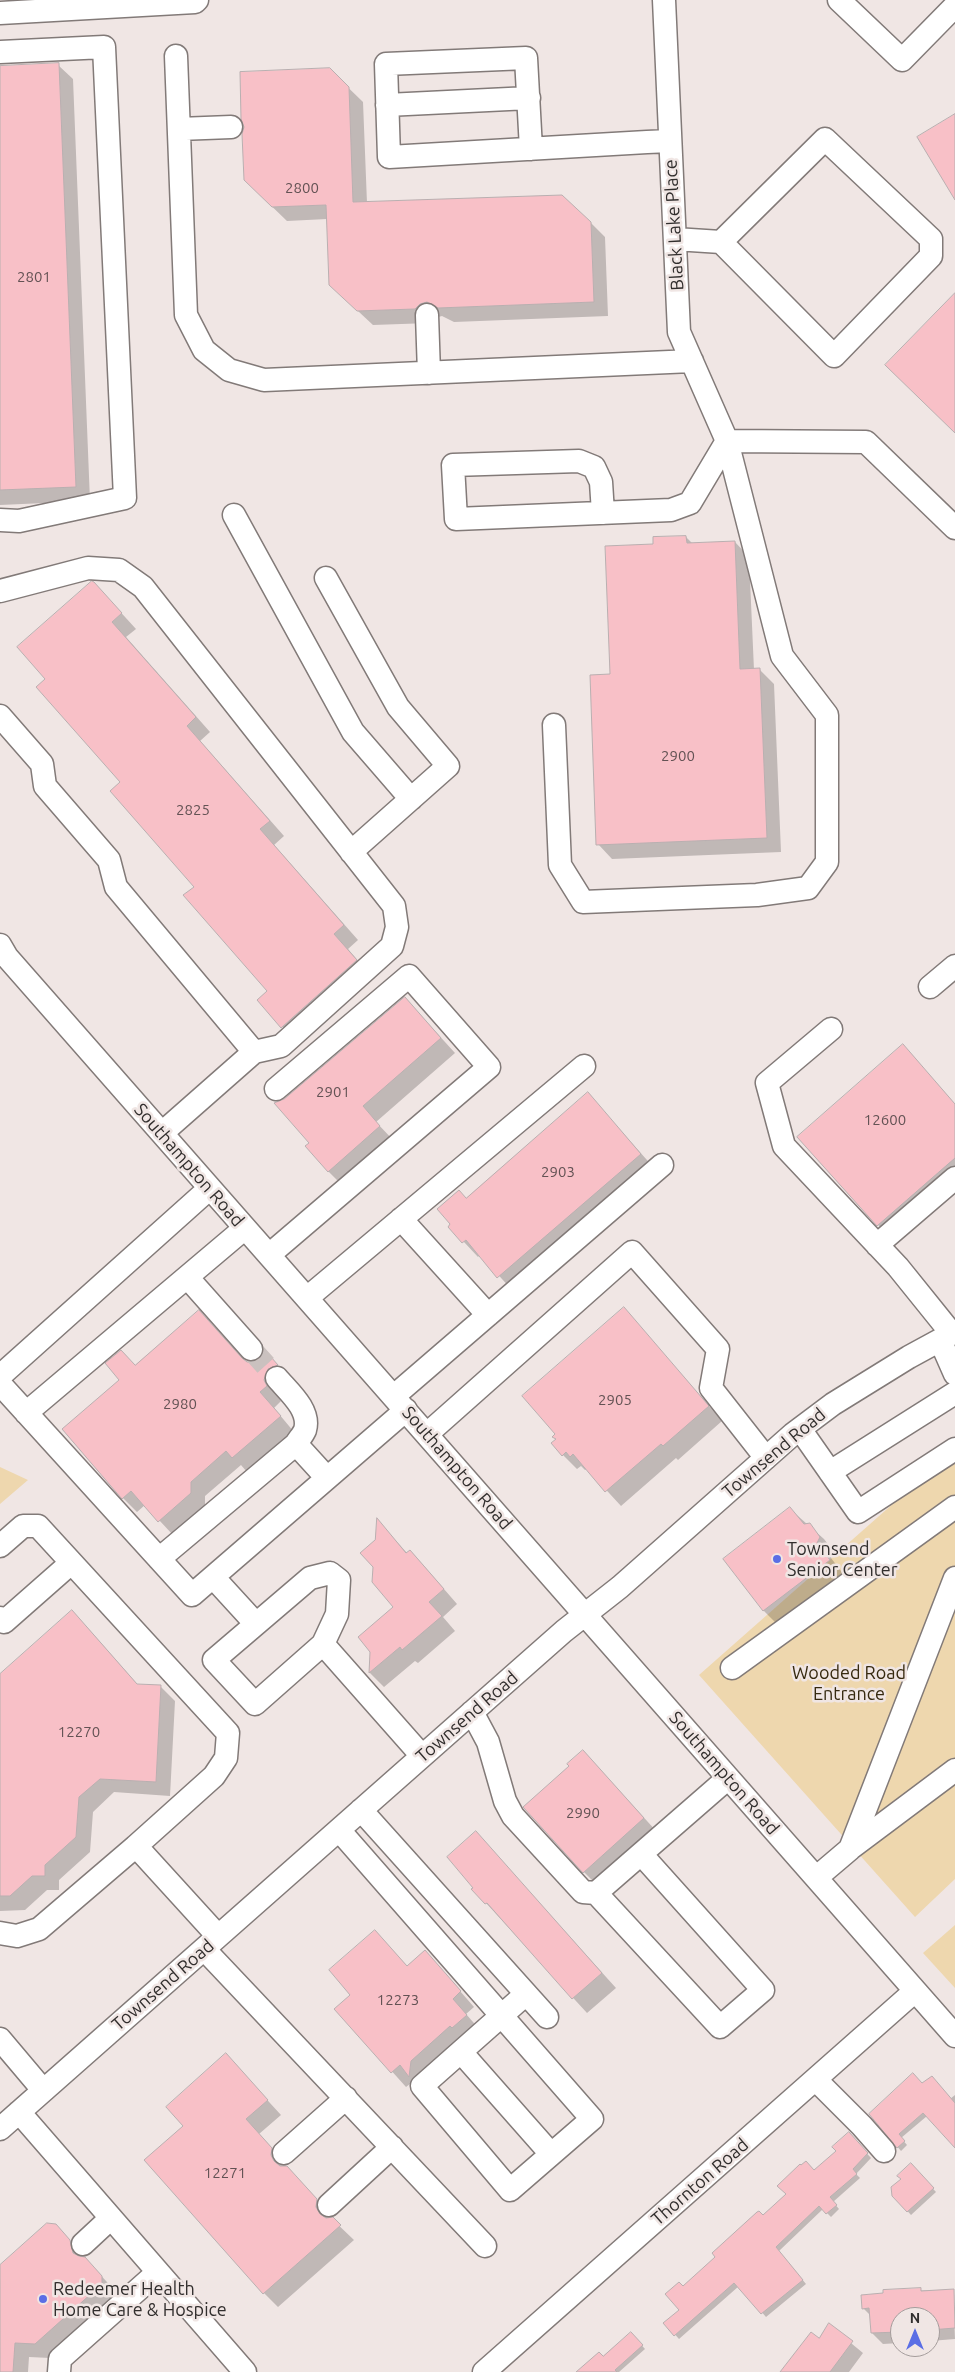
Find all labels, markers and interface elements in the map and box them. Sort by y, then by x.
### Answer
street label: Black Lake Place [660,159,688,291]
house number: 2800 [285,179,319,197]
house number: 2801 [17,268,51,286]
house number: 2900 [661,747,695,765]
house number: 2825 [176,801,210,819]
house number: 2901 [316,1083,350,1101]
street label: Southampton Road [130,1099,248,1231]
house number: 12600 [864,1111,906,1129]
house number: 2903 [541,1163,575,1181]
house number: 2905 [598,1391,632,1409]
house number: 2980 [163,1395,197,1413]
street label: Southampton Road [398,1402,516,1534]
street label: Townsend Road [718,1404,830,1502]
place label: Townsend Senior Center [787,1538,898,1580]
marker: Townsend Senior Center [771,1553,783,1565]
park label: Wooded Road Entrance [792,1662,906,1705]
street label: Townsend Road [412,1667,522,1767]
street label: Southampton Road [665,1707,783,1839]
house number: 12270 [58,1723,100,1741]
house number: 2990 [566,1804,600,1822]
street label: Townsend Road [108,1935,218,2035]
house number: 12273 [377,1991,419,2009]
street label: Thornton Road [647,2134,753,2230]
house number: 12271 [204,2164,246,2182]
place label: Redeemer Health Home Care & Hospice [53,2278,227,2320]
marker: Redeemer Health Home Care & Hospice [37,2293,49,2305]
north arrow [890,2307,940,2357]
text: N [910,2310,920,2326]

